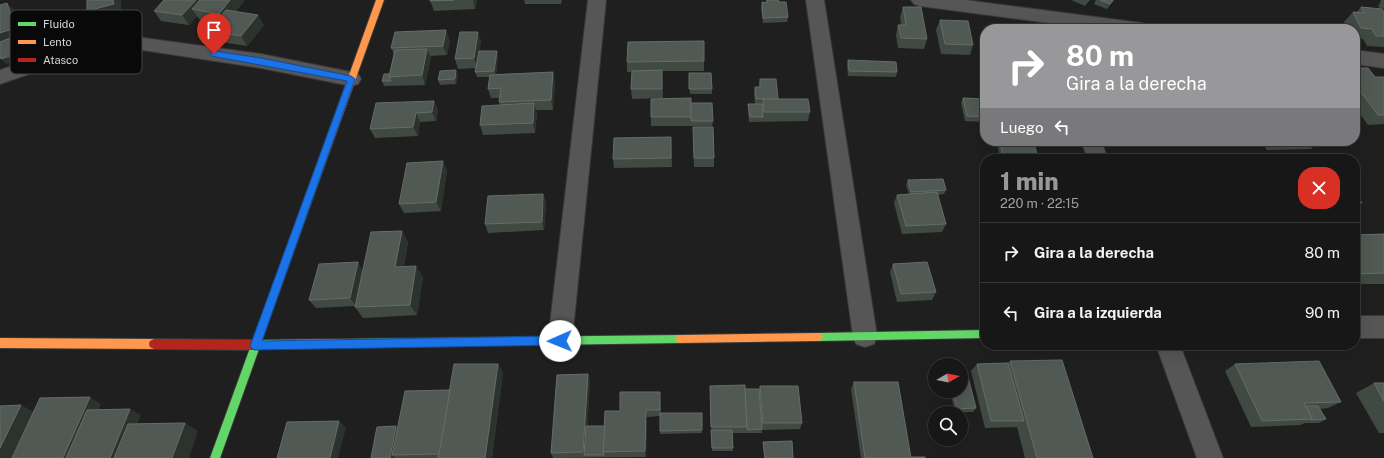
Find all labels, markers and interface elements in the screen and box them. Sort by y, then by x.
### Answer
legend [10,10,142,74]
pin [197,13,231,54]
text: Fluido [43,18,75,30]
icon: arrive [203,19,225,41]
text: Lento [43,36,72,48]
text: 80 m [1066,39,1134,72]
icon: right [1000,40,1052,92]
text: Atasco [43,54,78,66]
text: Gira a la derecha [1066,73,1207,94]
icon: left [1051,116,1073,138]
text: Luego [1000,119,1043,136]
text: 1 min [1000,167,1059,195]
button: close [1298,167,1340,209]
text: 220 m · 22:15 [1000,196,1079,211]
icon: right [1000,242,1022,264]
text: Gira a la derecha [1034,244,1154,261]
text: 80 m [1305,244,1340,261]
icon: left [1000,302,1022,324]
text: Gira a la izquierda [1034,304,1162,321]
text: 90 m [1305,304,1340,321]
position arrow [539,320,581,362]
north arrow [928,358,968,398]
map controls [928,358,968,446]
button: search [928,406,968,446]

